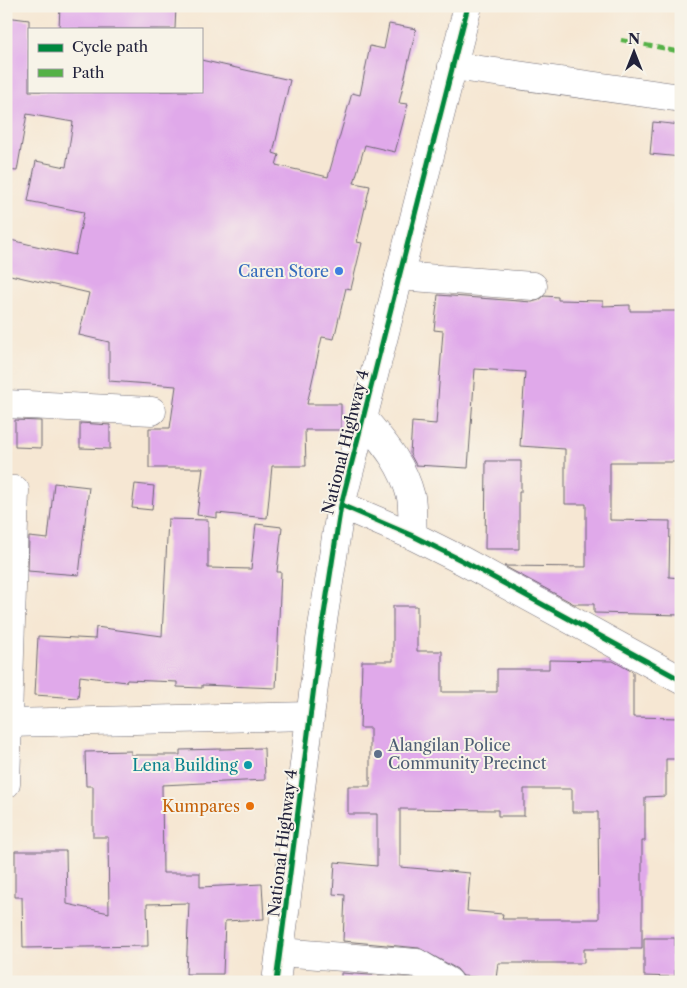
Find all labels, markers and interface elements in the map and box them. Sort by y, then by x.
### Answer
legend [28,28,202,92]
north arrow [610,28,660,78]
text: N [628,30,640,48]
text: Cycle path [72,37,149,56]
text: Path [72,63,105,82]
place label: Caren Store [238,261,329,281]
marker: Caren Store [333,265,345,277]
street label: National Highway 4 [317,368,373,516]
place label: Alangilan Police Community Precinct [387,735,547,773]
marker: Alangilan Police Community Precinct [372,748,384,760]
place label: Lena Building [132,755,239,775]
marker: Lena Building [242,759,254,771]
street label: National Highway 4 [263,768,301,918]
place label: Kumpares [162,796,240,816]
marker: Kumpares [244,800,256,812]

